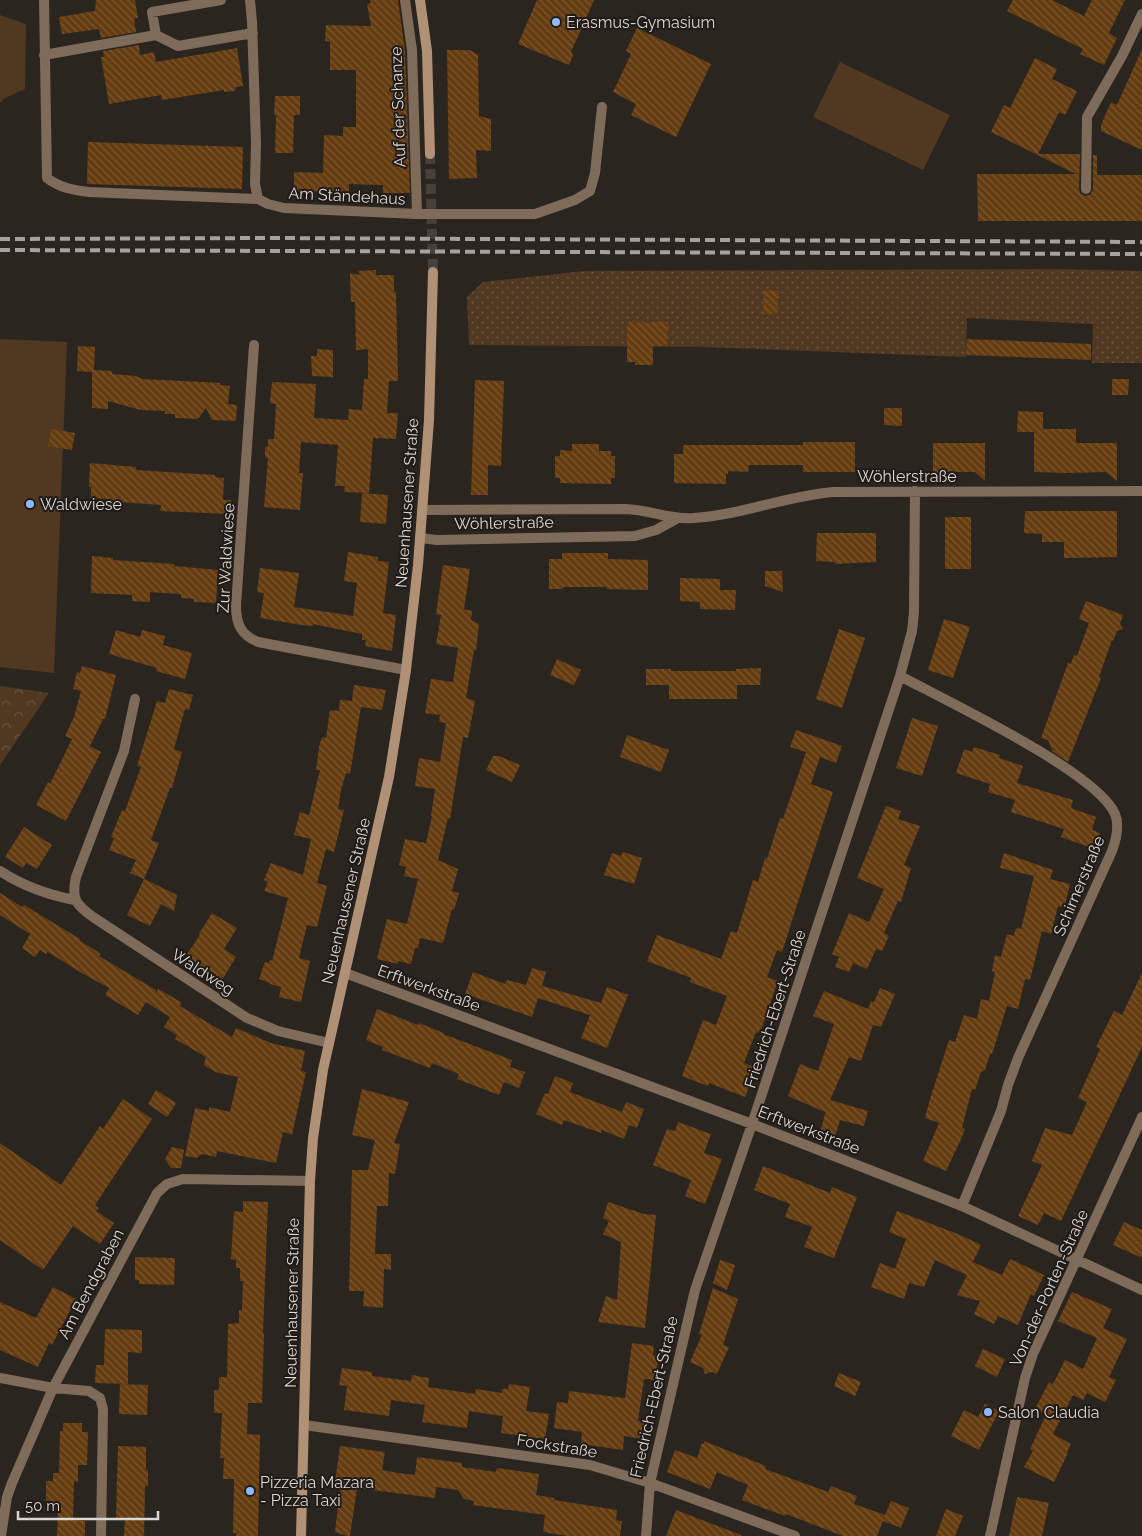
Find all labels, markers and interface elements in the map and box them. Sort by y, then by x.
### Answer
place label: Erasmus-Gymasium [566,13,715,32]
marker: Erasmus-Gymasium [550,16,562,28]
street label: Auf der Schanze [386,46,410,168]
street label: Am Ständehaus [288,183,406,209]
street label: Neuenhausener Straße [392,418,422,588]
street label: Wöhlerstraße [857,467,957,486]
place label: Waldwiese [40,495,122,514]
marker: Waldwiese [24,498,36,510]
street label: Zur Waldwiese [214,503,238,613]
street label: Wöhlerstraße [454,513,554,533]
street label: Neuenhausener Straße [318,816,374,986]
street label: Schirnerstraße [1049,833,1109,939]
street label: Friedrich-Ebert-Straße [740,927,810,1091]
street label: Waldweg [168,945,238,999]
street label: Erftwerkstraße [375,961,483,1015]
street label: Erftwerkstraße [755,1102,863,1158]
street label: Von-der-Porten-Straße [1006,1207,1092,1369]
street label: Neuenhausener Straße [281,1218,303,1388]
street label: Am Bendgraben [54,1226,128,1342]
street label: Friedrich-Ebert-Straße [626,1314,682,1480]
place label: Salon Claudia [998,1403,1099,1422]
marker: Salon Claudia [982,1406,994,1418]
street label: Fockstraße [515,1430,599,1462]
place label: Pizzeria Mazara - Pizza Taxi [260,1473,374,1510]
marker: Pizzeria Mazara - Pizza Taxi [244,1485,256,1497]
scale bar [18,1488,158,1520]
text: 50 m [25,1497,60,1515]

